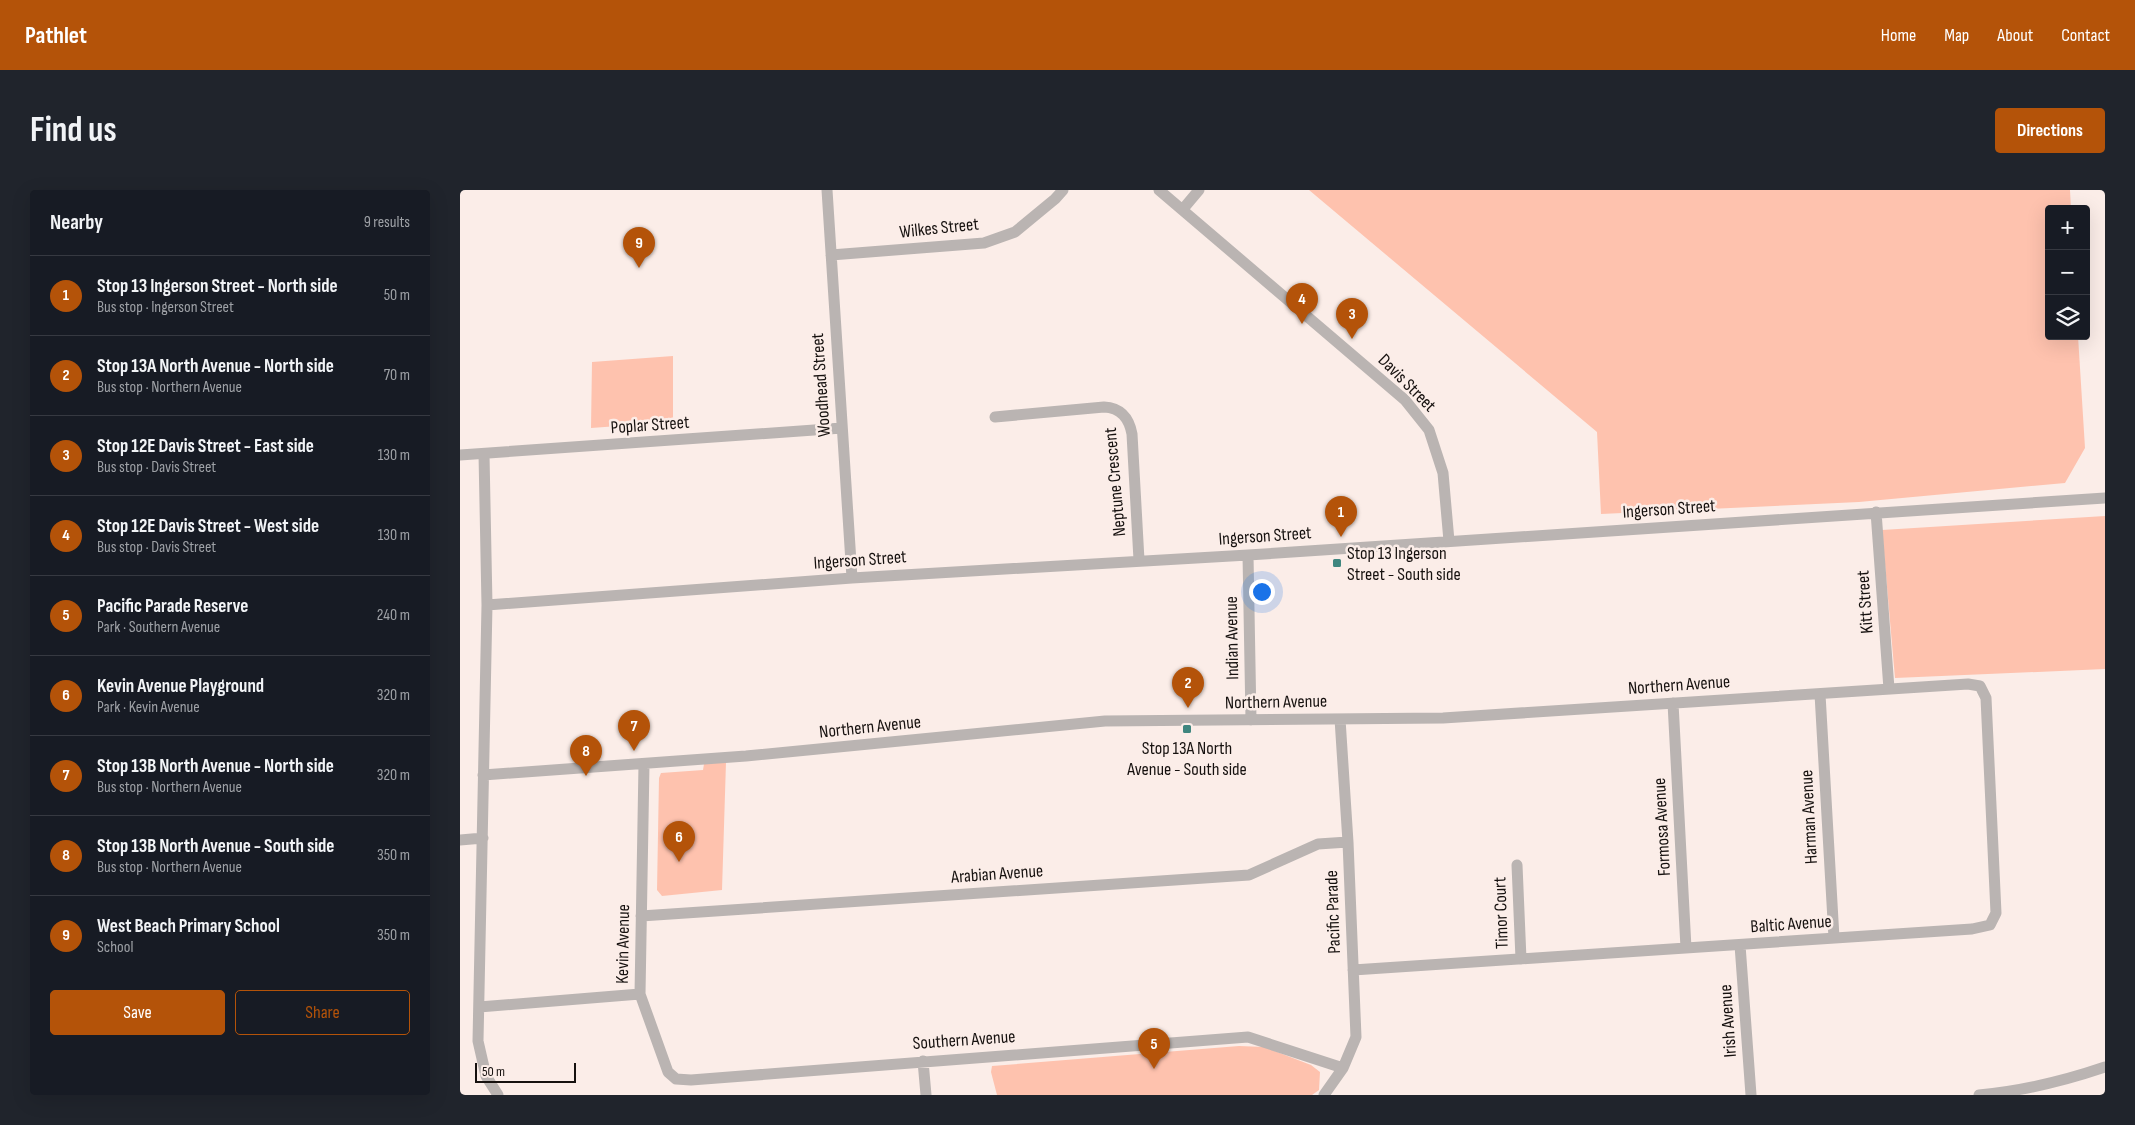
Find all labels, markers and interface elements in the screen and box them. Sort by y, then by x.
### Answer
text: Pathlet [25,21,87,50]
text: Home [1881,25,1916,46]
text: Map [1944,25,1969,46]
text: About [1997,25,2033,46]
text: Contact [2061,25,2110,46]
button: Directions [1995,108,2105,153]
text: Find us [30,109,117,152]
map controls [2045,205,2090,340]
button: + [2045,205,2090,250]
text: Nearby [50,210,103,235]
text: 9 results [364,213,410,232]
street label: Wilkes Street [898,213,980,243]
pin: 9 [623,227,655,268]
button: − [2045,250,2090,295]
text: Stop 13 Ingerson Street - North side [97,275,338,298]
pin: 4 [1286,283,1318,324]
text: 1 [63,286,69,305]
text: 50 m [384,286,410,305]
button: layers [2045,295,2090,340]
text: Bus stop · Ingerson Street [97,298,234,317]
pin: 3 [1336,298,1368,339]
street label: Woodhead Street [807,332,835,438]
street label: Davis Street [1374,350,1441,417]
text: Stop 13A North Avenue - North side [97,355,334,378]
text: 2 [62,366,70,385]
text: 70 m [384,366,410,385]
text: Bus stop · Northern Avenue [97,378,242,397]
street label: Poplar Street [610,412,691,438]
street label: Neptune Crescent [1100,426,1130,538]
text: Stop 12E Davis Street - East side [97,435,314,458]
text: 3 [62,446,70,465]
text: 130 m [378,446,410,465]
text: Bus stop · Davis Street [97,458,216,477]
street label: Ingerson Street [1622,495,1717,523]
pin: 1 [1325,496,1357,537]
text: Stop 12E Davis Street - West side [97,515,319,538]
street label: Ingerson Street [1218,522,1313,550]
text: 4 [62,526,70,545]
text: 130 m [378,526,410,545]
text: Bus stop · Davis Street [97,538,216,557]
place label: Stop 13 Ingerson Street - South side [1347,543,1461,585]
street label: Ingerson Street [813,546,908,574]
marker: Stop 13 Ingerson Street - South side [1331,557,1343,569]
street label: Kitt Street [1852,569,1878,634]
your location [1249,579,1275,605]
text: Pacific Parade Reserve [97,595,248,618]
street label: Indian Avenue [1221,596,1243,680]
text: 5 [62,606,70,625]
text: 240 m [377,606,410,625]
text: Park · Southern Avenue [97,618,220,637]
pin: 2 [1172,667,1204,708]
street label: Northern Avenue [1627,671,1731,699]
text: Kevin Avenue Playground [97,675,264,698]
text: 6 [62,686,70,705]
text: 320 m [377,686,410,705]
street label: Northern Avenue [1225,691,1327,713]
text: Park · Kevin Avenue [97,698,200,717]
pin: 7 [618,710,650,751]
street label: Northern Avenue [818,711,922,743]
marker: Stop 13A North Avenue - South side [1181,723,1193,735]
pin: 8 [570,735,602,776]
place label: Stop 13A North Avenue - South side [1126,738,1247,780]
text: Stop 13B North Avenue - North side [97,755,334,778]
text: 7 [63,766,69,785]
text: 320 m [377,766,410,785]
street label: Harman Avenue [1796,769,1822,865]
street label: Formosa Avenue [1649,777,1675,877]
text: Bus stop · Northern Avenue [97,778,242,797]
pin: 6 [663,821,695,862]
text: Stop 13B North Avenue - South side [97,835,334,858]
text: 8 [62,846,70,865]
text: 350 m [377,846,410,865]
text: Bus stop · Northern Avenue [97,858,242,877]
street label: Arabian Avenue [949,860,1044,888]
street label: Pacific Parade [1321,870,1345,954]
street label: Timor Court [1489,876,1513,949]
street label: Kevin Avenue [612,904,634,984]
street label: Baltic Avenue [1750,911,1832,937]
text: West Beach Primary School [97,915,280,938]
text: 9 [62,926,70,945]
text: 350 m [377,926,410,945]
text: School [97,938,133,957]
street label: Irish Avenue [1715,984,1741,1058]
button: Save [50,990,225,1035]
button: Share [235,990,410,1035]
street label: Southern Avenue [912,1026,1016,1054]
pin: 5 [1138,1028,1170,1069]
scale bar [475,1060,576,1083]
text: 50 m [482,1063,505,1080]

